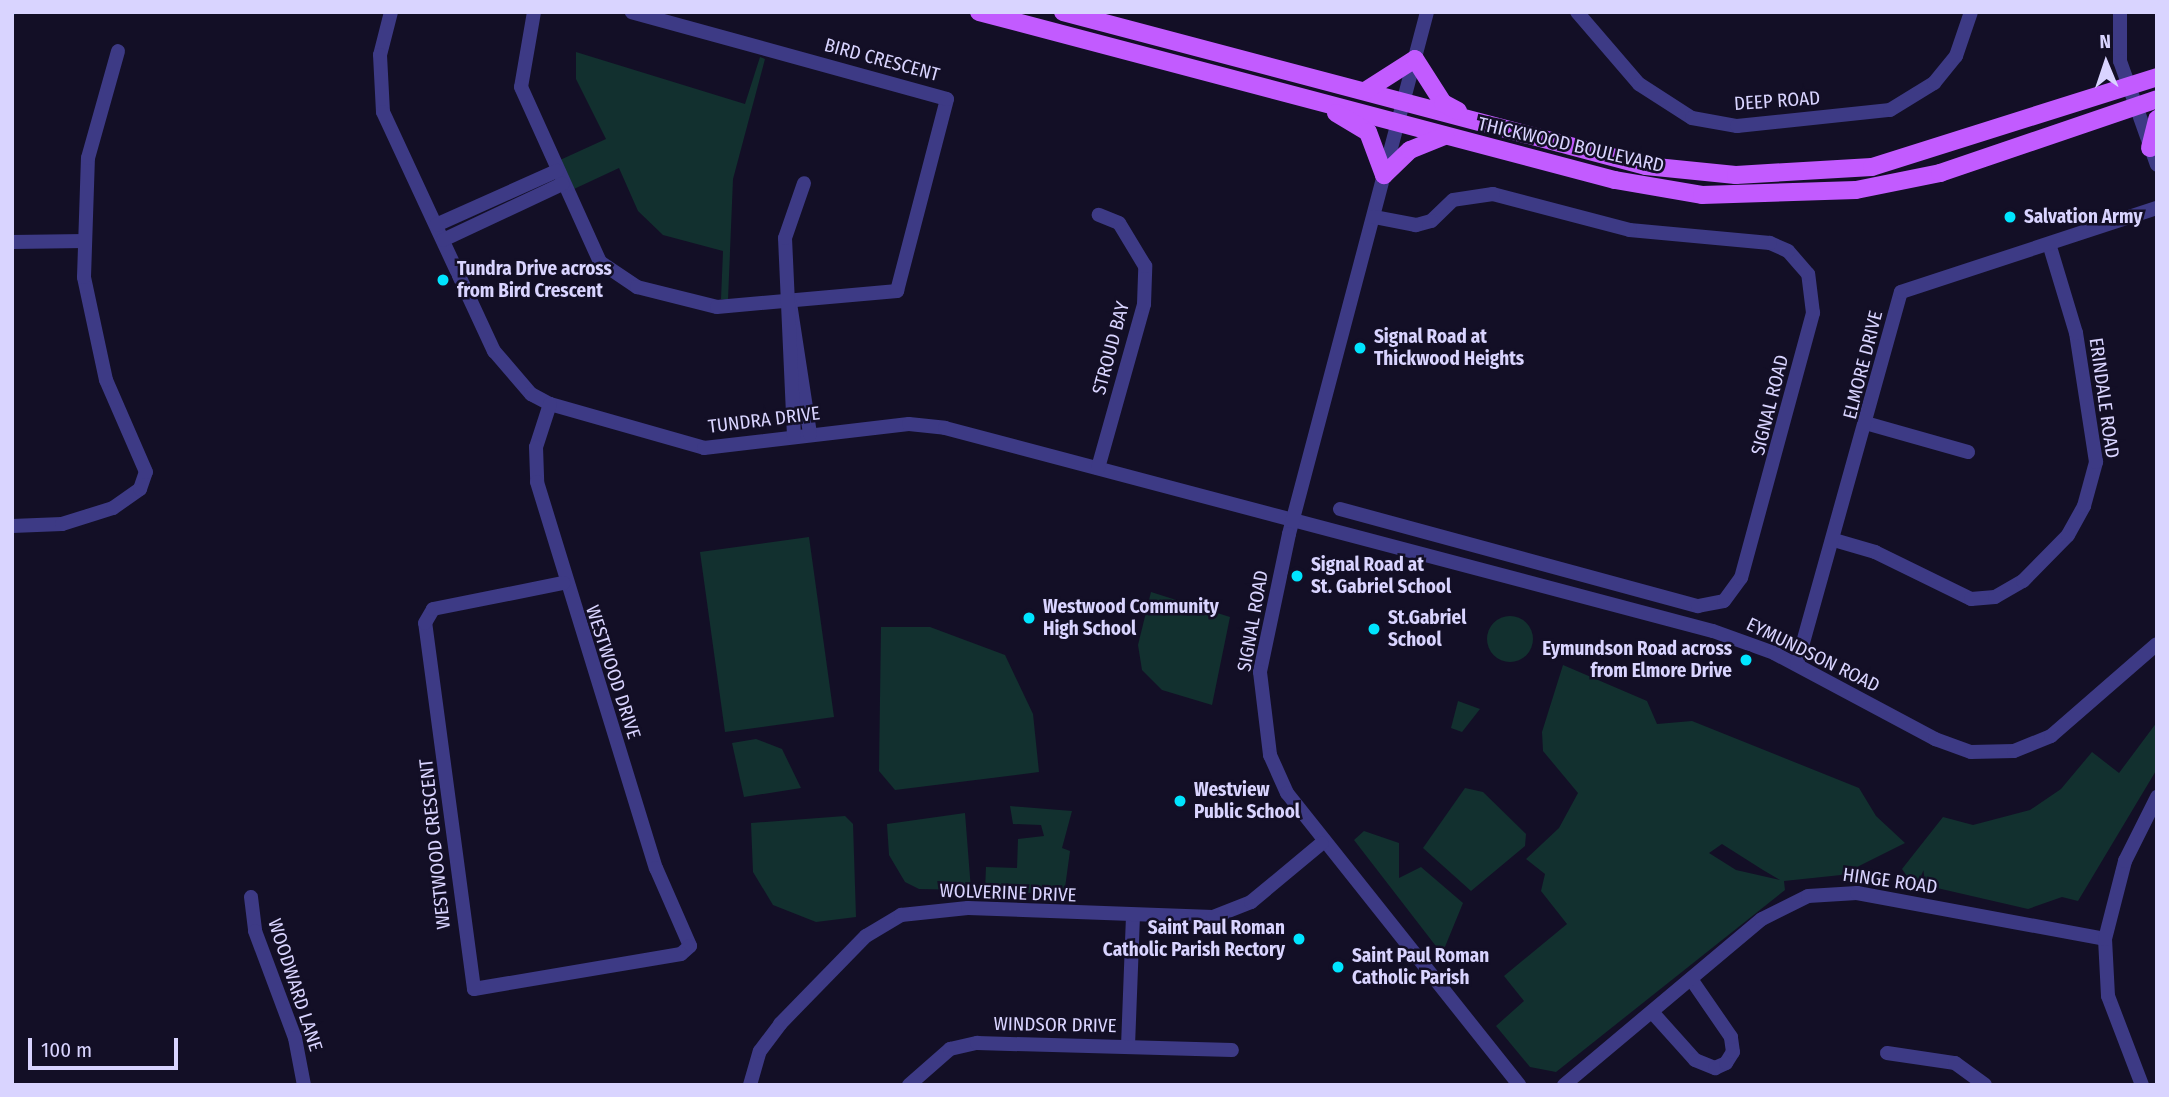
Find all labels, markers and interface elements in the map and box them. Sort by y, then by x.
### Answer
north arrow [2071,28,2141,98]
text: N [2099,30,2111,53]
street label: BIRD CRESCENT [822,34,942,86]
street label: DEEP ROAD [1733,87,1821,115]
street label: THICKWOOD BOULEVARD [1476,112,1666,178]
place label: Salvation Army [2024,206,2142,228]
marker: Salvation Army [2002,209,2018,225]
place label: Tundra Drive across from Bird Crescent [457,258,612,302]
marker: Tundra Drive across from Bird Crescent [435,272,451,288]
street label: STROUD BAY [1088,299,1134,397]
street label: ELMORE DRIVE [1839,308,1887,422]
place label: Signal Road at Thickwood Heights [1374,326,1524,370]
street label: ERINDALE ROAD [2084,336,2124,460]
marker: Signal Road at Thickwood Heights [1352,340,1368,356]
street label: SIGNAL ROAD [1747,352,1793,458]
street label: TUNDRA DRIVE [707,402,821,438]
place label: Signal Road at St. Gabriel School [1311,554,1451,598]
street label: SIGNAL ROAD [1233,568,1273,674]
marker: Signal Road at St. Gabriel School [1289,568,1305,584]
place label: Westwood Community High School [1043,596,1219,640]
street label: WESTWOOD DRIVE [581,602,645,742]
place label: St.Gabriel School [1388,607,1466,651]
marker: Westwood Community High School [1021,610,1037,626]
street label: EYMUNDSON ROAD [1743,613,1883,697]
marker: St.Gabriel School [1366,621,1382,637]
place label: Eymundson Road across from Elmore Drive [1542,638,1732,682]
marker: Eymundson Road across from Elmore Drive [1738,652,1754,668]
street label: WESTWOOD CRESCENT [415,758,455,930]
place label: Westview Public School [1194,779,1300,823]
marker: Westview Public School [1172,793,1188,809]
street label: HINGE ROAD [1841,863,1939,899]
street label: WOLVERINE DRIVE [939,879,1077,907]
street label: WOODWARD LANE [263,916,327,1054]
place label: Saint Paul Roman Catholic Parish Rectory [1103,917,1285,961]
marker: Saint Paul Roman Catholic Parish Rectory [1291,931,1307,947]
place label: Saint Paul Roman Catholic Parish [1352,945,1489,989]
marker: Saint Paul Roman Catholic Parish [1330,959,1346,975]
street label: WINDSOR DRIVE [993,1013,1117,1037]
scale bar [32,1024,182,1068]
text: 100 m [41,1037,92,1063]

